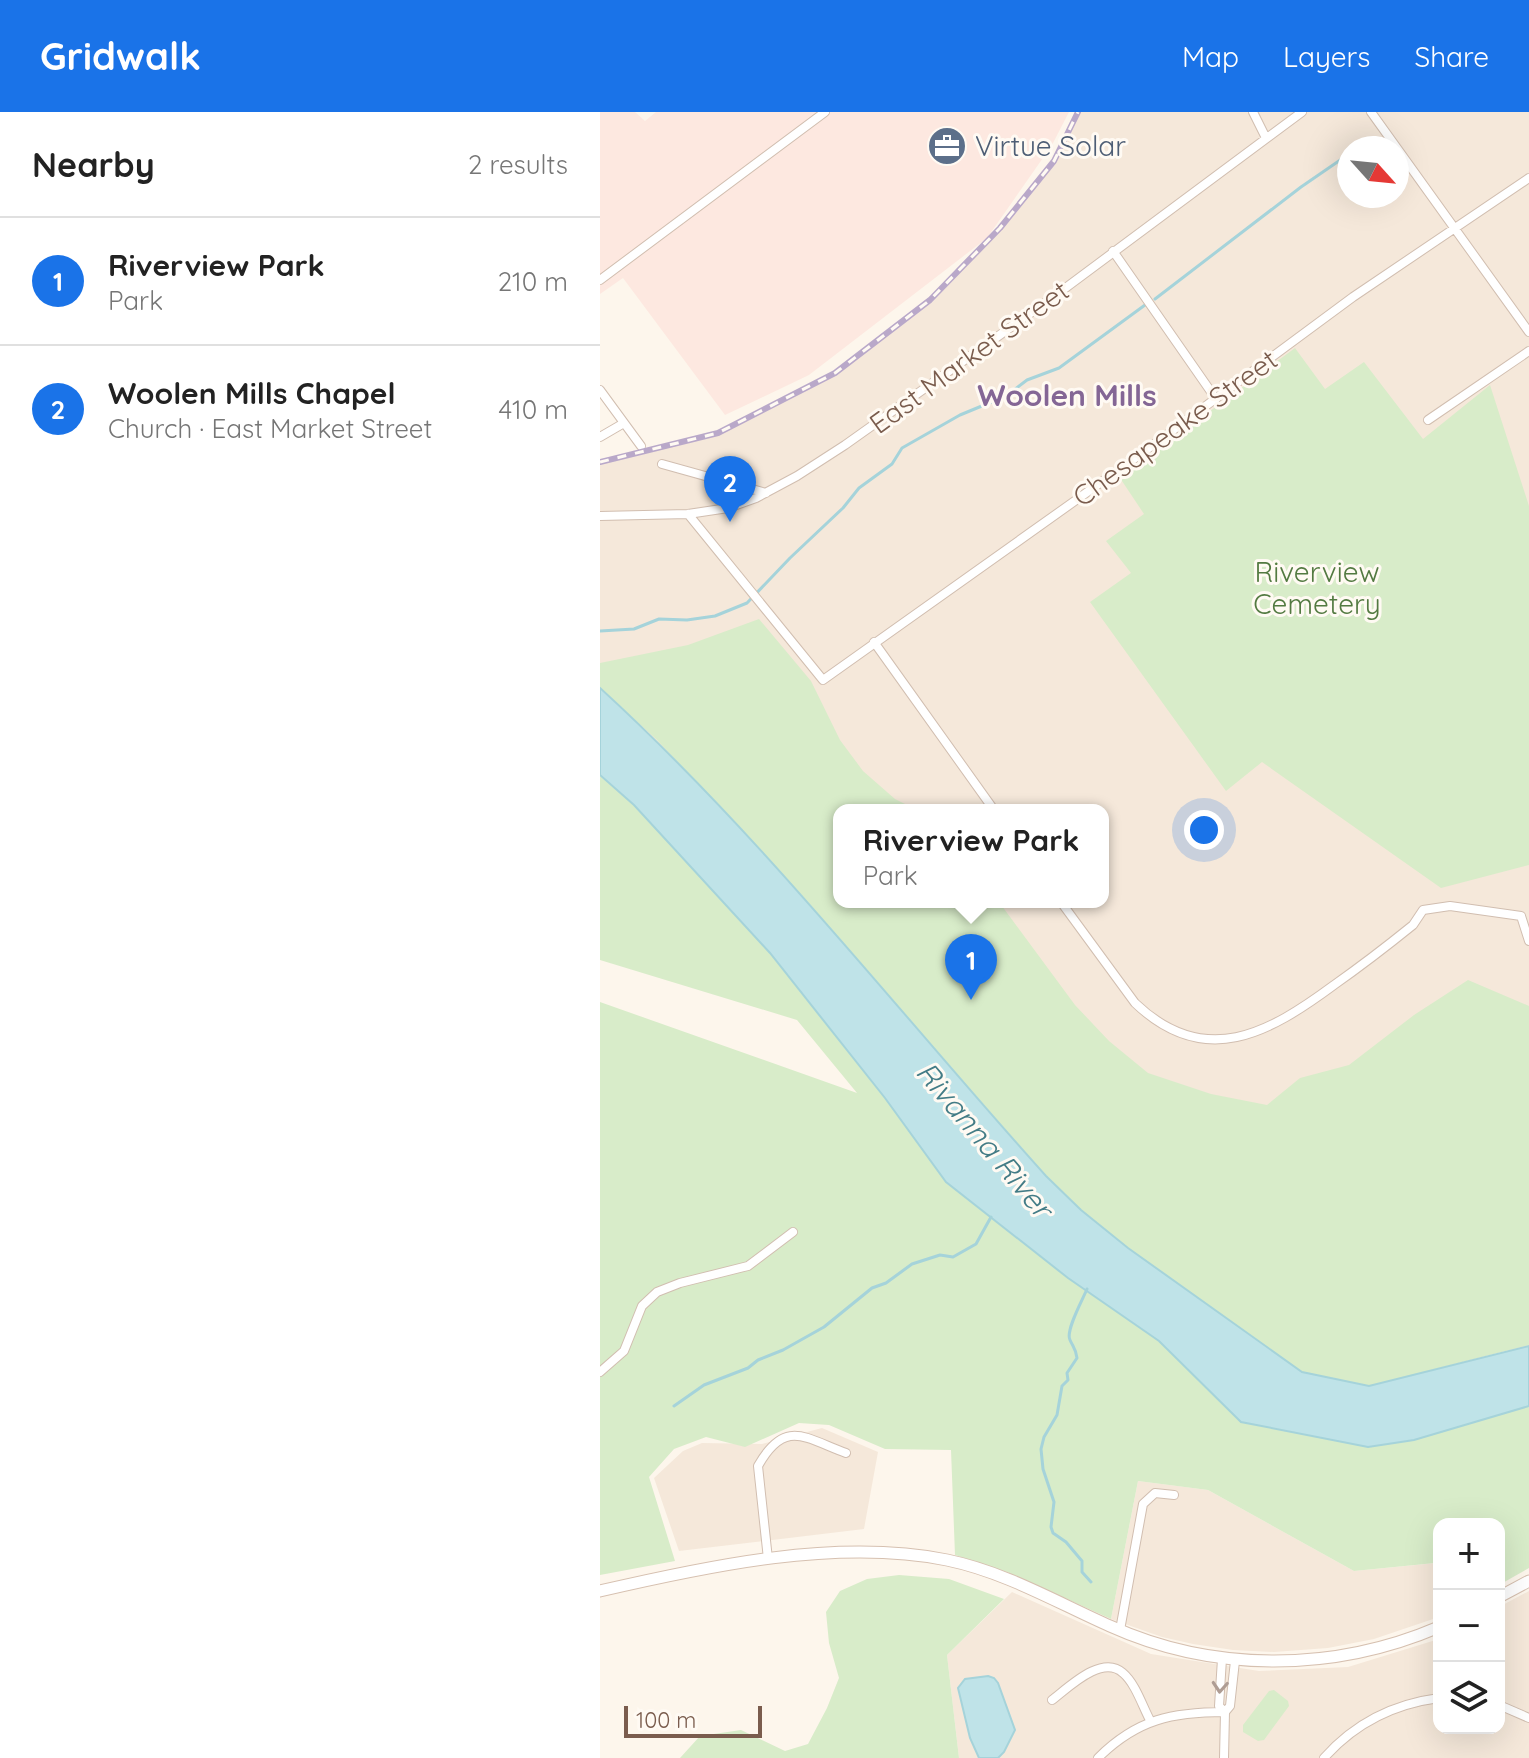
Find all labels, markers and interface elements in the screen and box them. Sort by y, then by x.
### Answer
text: Gridwalk [40,32,201,80]
text: Map [1182,39,1239,74]
text: Layers [1283,39,1370,74]
text: Share [1414,39,1489,74]
office icon: Virtue Solar [926,125,968,167]
place label: Virtue Solar [975,128,1126,163]
north arrow [1337,136,1409,208]
text: Nearby [32,143,155,186]
text: 2 results [468,148,568,181]
text: Riverview Park [108,246,325,284]
text: 1 [53,265,63,298]
text: 210 m [498,265,568,298]
street label: East Market Street [862,273,1075,441]
text: Park [108,284,163,317]
street label: Chesapeake Street [1065,342,1284,514]
text: Woolen Mills Chapel [108,374,396,412]
district label: Woolen Mills [977,376,1157,414]
text: 2 [51,393,65,426]
text: 410 m [499,393,568,426]
text: Church · East Market Street [108,412,432,445]
pin: 2 [704,456,756,522]
park label: Riverview Cemetery [1253,554,1381,621]
popup [833,804,1109,908]
your location [1184,810,1224,850]
text: Riverview Park [863,821,1079,859]
text: Park [863,859,918,892]
pin: 1 [945,934,997,1000]
water label: Rivanna River [908,1053,1063,1228]
map controls [1433,1518,1505,1734]
button: + [1433,1518,1505,1590]
button: − [1433,1590,1505,1662]
button: layers [1433,1662,1505,1734]
one-way arrow [1212,1681,1229,1694]
scale bar [624,1702,762,1738]
text: 100 m [636,1706,696,1734]

